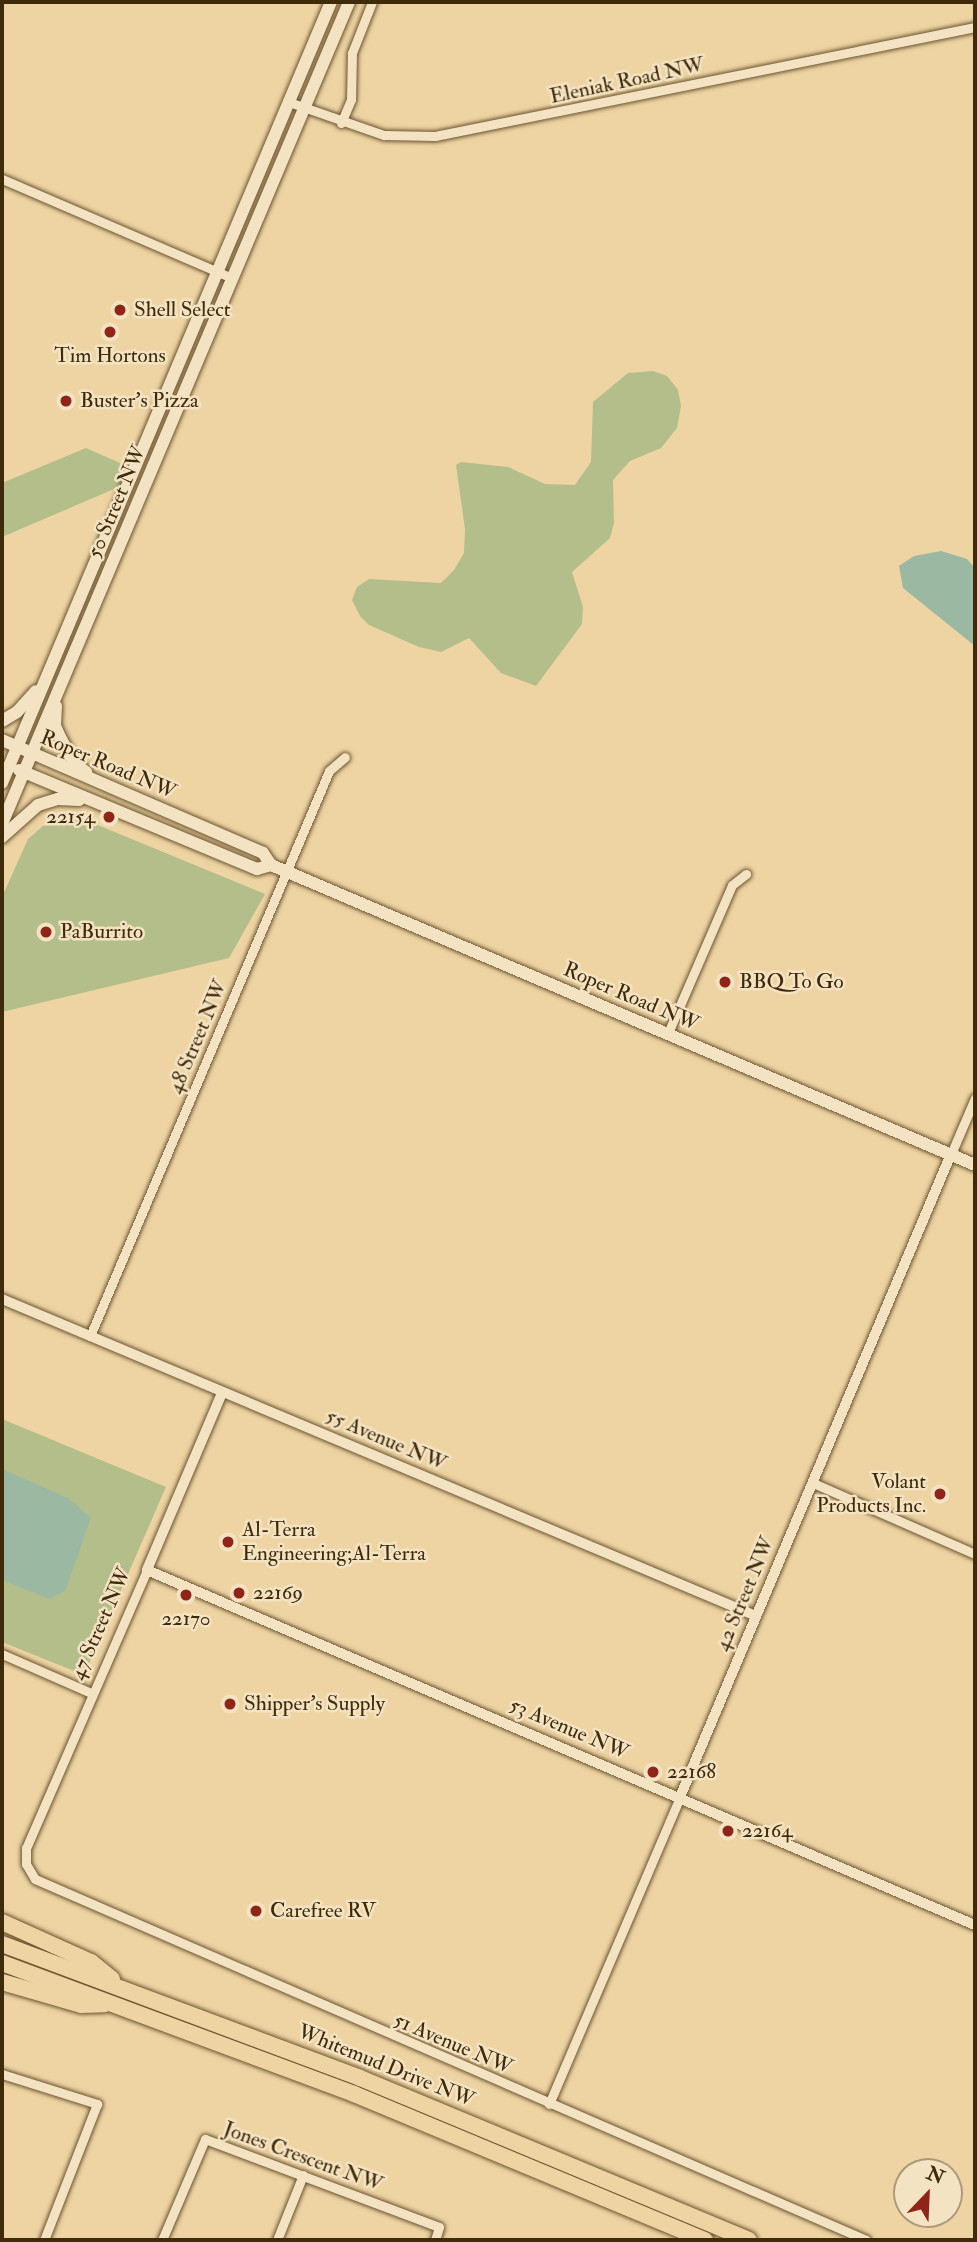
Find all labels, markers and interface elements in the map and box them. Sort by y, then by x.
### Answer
street label: Eleniak Road NW [547,52,707,110]
place label: Shell Select [134,297,230,323]
marker: Shell Select [112,302,128,318]
marker: Tim Hortons [102,324,118,340]
place label: Tim Hortons [54,343,166,369]
place label: Buster's Pizza [80,388,199,414]
marker: Buster's Pizza [58,393,74,409]
street label: 50 Street NW [82,442,152,562]
street label: Roper Road NW [36,725,180,805]
place label: 22154 [46,804,95,830]
marker: 22154 [101,809,117,825]
place label: PaBurrito [60,919,143,945]
marker: PaBurrito [38,924,54,940]
street label: Roper Road NW [559,957,703,1037]
place label: BBQ To Go [739,969,844,995]
marker: BBQ To Go [717,974,733,990]
street label: 48 Street NW [163,976,233,1098]
street label: 55 Avenue NW [322,1403,450,1477]
place label: Volant Products Inc. [816,1469,926,1519]
marker: Volant Products Inc. [932,1486,948,1502]
place label: Al-Terra Engineering;Al-Terra [242,1517,426,1567]
street label: 42 Street NW [710,1533,780,1655]
marker: Al-Terra Engineering;Al-Terra [220,1534,236,1550]
street label: 47 Street NW [65,1564,137,1684]
place label: 22169 [253,1580,303,1606]
marker: 22169 [231,1585,247,1601]
marker: 22170 [178,1587,194,1603]
place label: 22170 [161,1606,211,1632]
place label: Shipper's Supply [244,1691,385,1717]
street label: 53 Avenue NW [506,1693,632,1765]
marker: Shipper's Supply [222,1696,238,1712]
place label: 22168 [667,1759,716,1785]
marker: 22168 [645,1764,661,1780]
place label: 22164 [742,1818,793,1844]
marker: 22164 [720,1823,736,1839]
place label: Carefree RV [270,1898,376,1924]
marker: Carefree RV [248,1903,264,1919]
street label: 51 Avenue NW [390,2008,516,2080]
street label: Whitemud Drive NW [294,2019,478,2113]
street label: Jones Crescent NW [220,2116,386,2198]
north arrow [893,2158,963,2228]
text: N [923,2161,948,2190]

